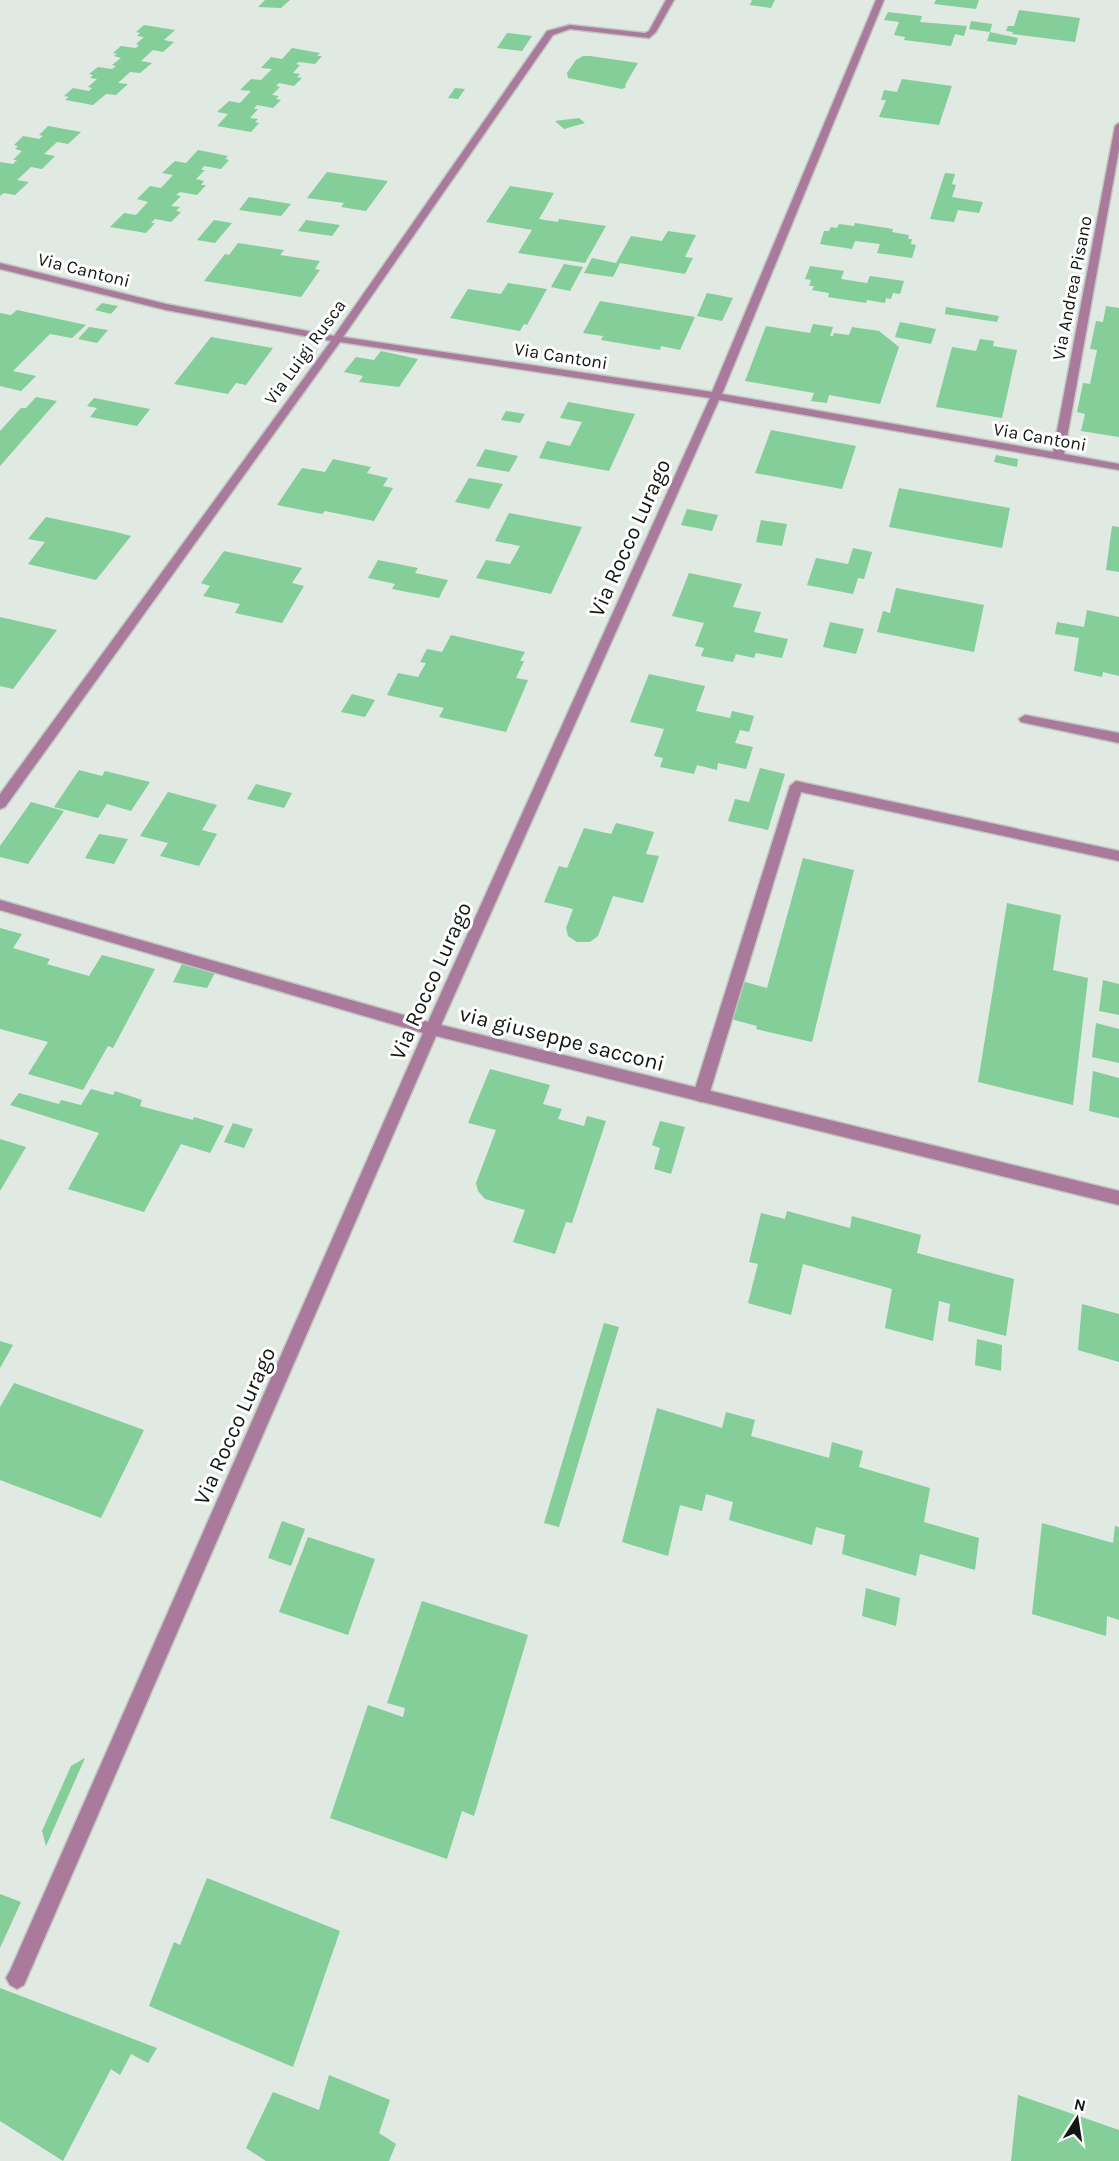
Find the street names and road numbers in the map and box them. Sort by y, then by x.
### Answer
street label: Via Andrea Pisano [1047,214,1097,362]
street label: Via Cantoni [36,248,132,292]
street label: Via Luigi Rusca [259,295,351,409]
street label: Via Cantoni [513,338,609,374]
street label: Via Cantoni [992,418,1088,456]
street label: Via Rocco Lurago [584,455,676,621]
street label: Via Rocco Lurago [385,898,477,1064]
street label: via giuseppe sacconi [457,1001,667,1077]
street label: Via Rocco Lurago [189,1343,281,1509]

